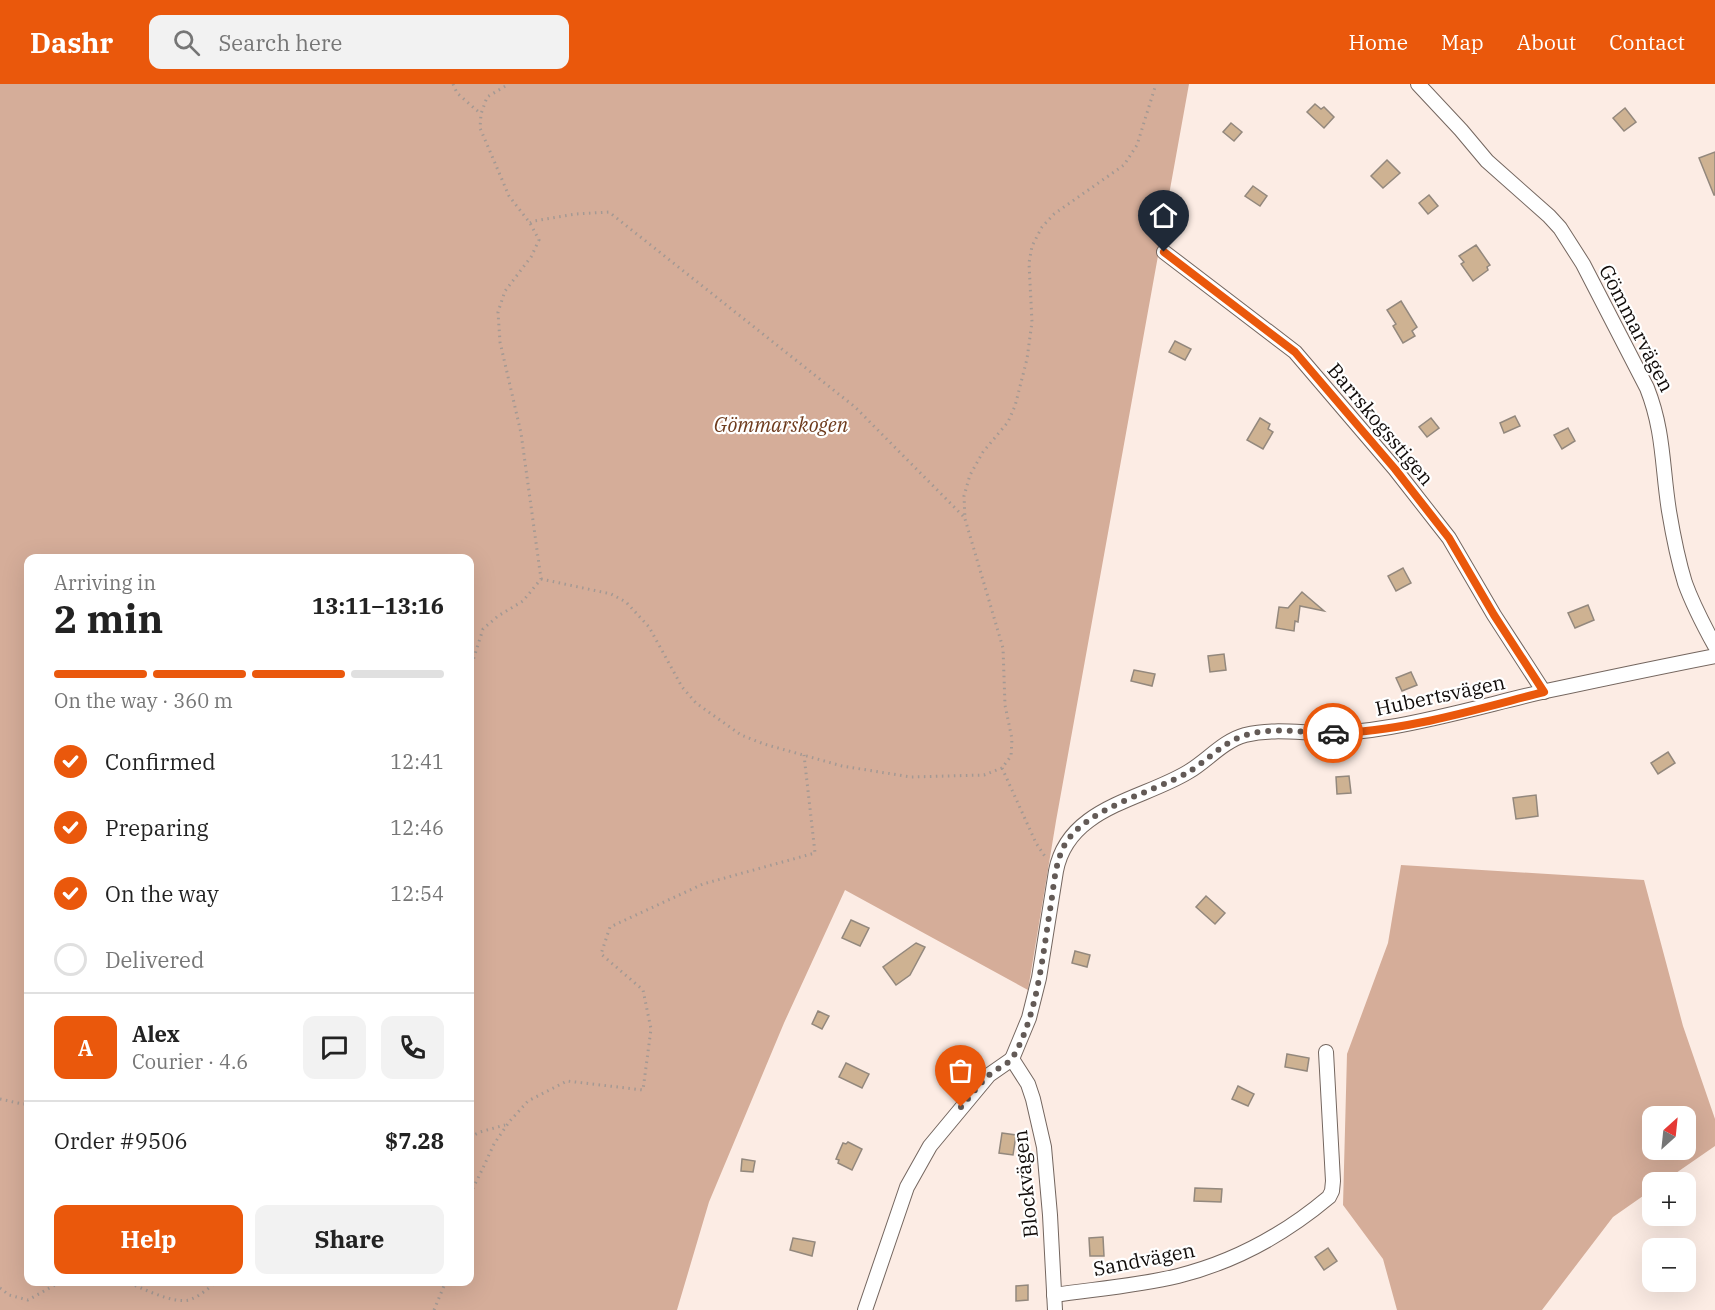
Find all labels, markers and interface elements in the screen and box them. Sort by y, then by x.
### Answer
search box [149,15,569,69]
text: Dashr [30,24,113,61]
icon: search [170,26,203,59]
text: Search here [218,28,342,57]
text: Home [1348,28,1408,56]
text: Map [1441,28,1484,56]
text: About [1517,28,1576,56]
text: Contact [1609,28,1685,56]
pin [1138,190,1189,252]
icon: home [1147,199,1180,232]
street label: Gömmarvägen [1593,260,1681,397]
street label: Barrskogsstigen [1322,357,1440,491]
park label: Gömmarskogen [714,411,849,438]
text: Arriving in [54,569,156,596]
text: 13:11–13:16 [312,591,444,620]
text: 2 min [54,593,163,644]
street label: Hubertsvägen [1373,668,1508,722]
text: On the way · 360 m [54,687,233,714]
courier [1303,703,1363,763]
icon: car [1317,717,1350,750]
icon: check [54,745,87,778]
text: Confirmed [105,747,216,776]
text: 12:41 [390,748,444,775]
icon: check [54,811,87,844]
text: Preparing [105,813,209,842]
text: 12:46 [390,814,444,841]
icon: check [54,877,87,910]
text: On the way [105,879,219,908]
text: 12:54 [390,880,444,907]
text: Delivered [105,945,204,974]
button: chat [303,1016,366,1079]
button: phone [381,1016,444,1079]
text: Alex [132,1019,180,1048]
text: A [78,1033,93,1062]
pin [935,1045,986,1107]
text: Courier · 4.6 [132,1048,248,1075]
icon: bag [944,1054,977,1087]
north arrow [1642,1106,1696,1160]
map controls [1642,1106,1696,1292]
text: Order #9506 [54,1126,188,1155]
text: $7.28 [385,1126,444,1155]
street label: Blockvägen [1006,1128,1044,1239]
button: + [1642,1172,1696,1226]
button: Help [54,1205,243,1274]
button: Share [255,1205,444,1274]
street label: Sandvägen [1091,1236,1197,1282]
button: − [1642,1238,1696,1292]

